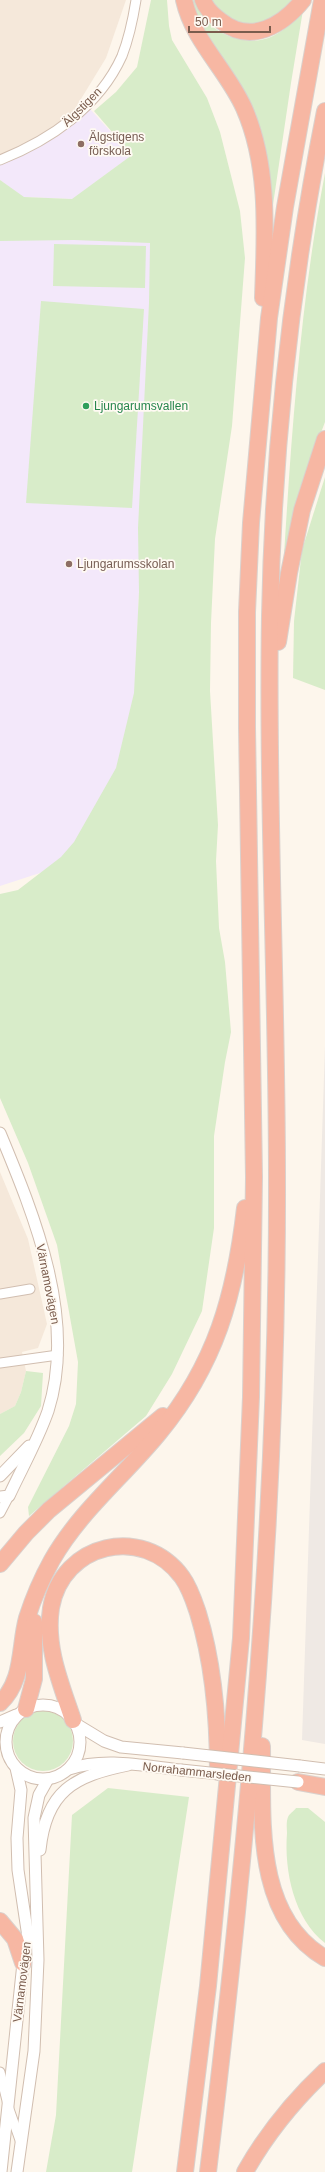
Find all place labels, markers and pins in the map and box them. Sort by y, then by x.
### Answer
place label: Älgstigens förskola [89,130,144,158]
marker: Älgstigens förskola [76,139,86,149]
place label: Ljungarumsvallen [94,399,188,413]
marker: Ljungarumsvallen [81,401,91,411]
place label: Ljungarumsskolan [77,557,174,571]
marker: Ljungarumsskolan [64,559,74,569]

